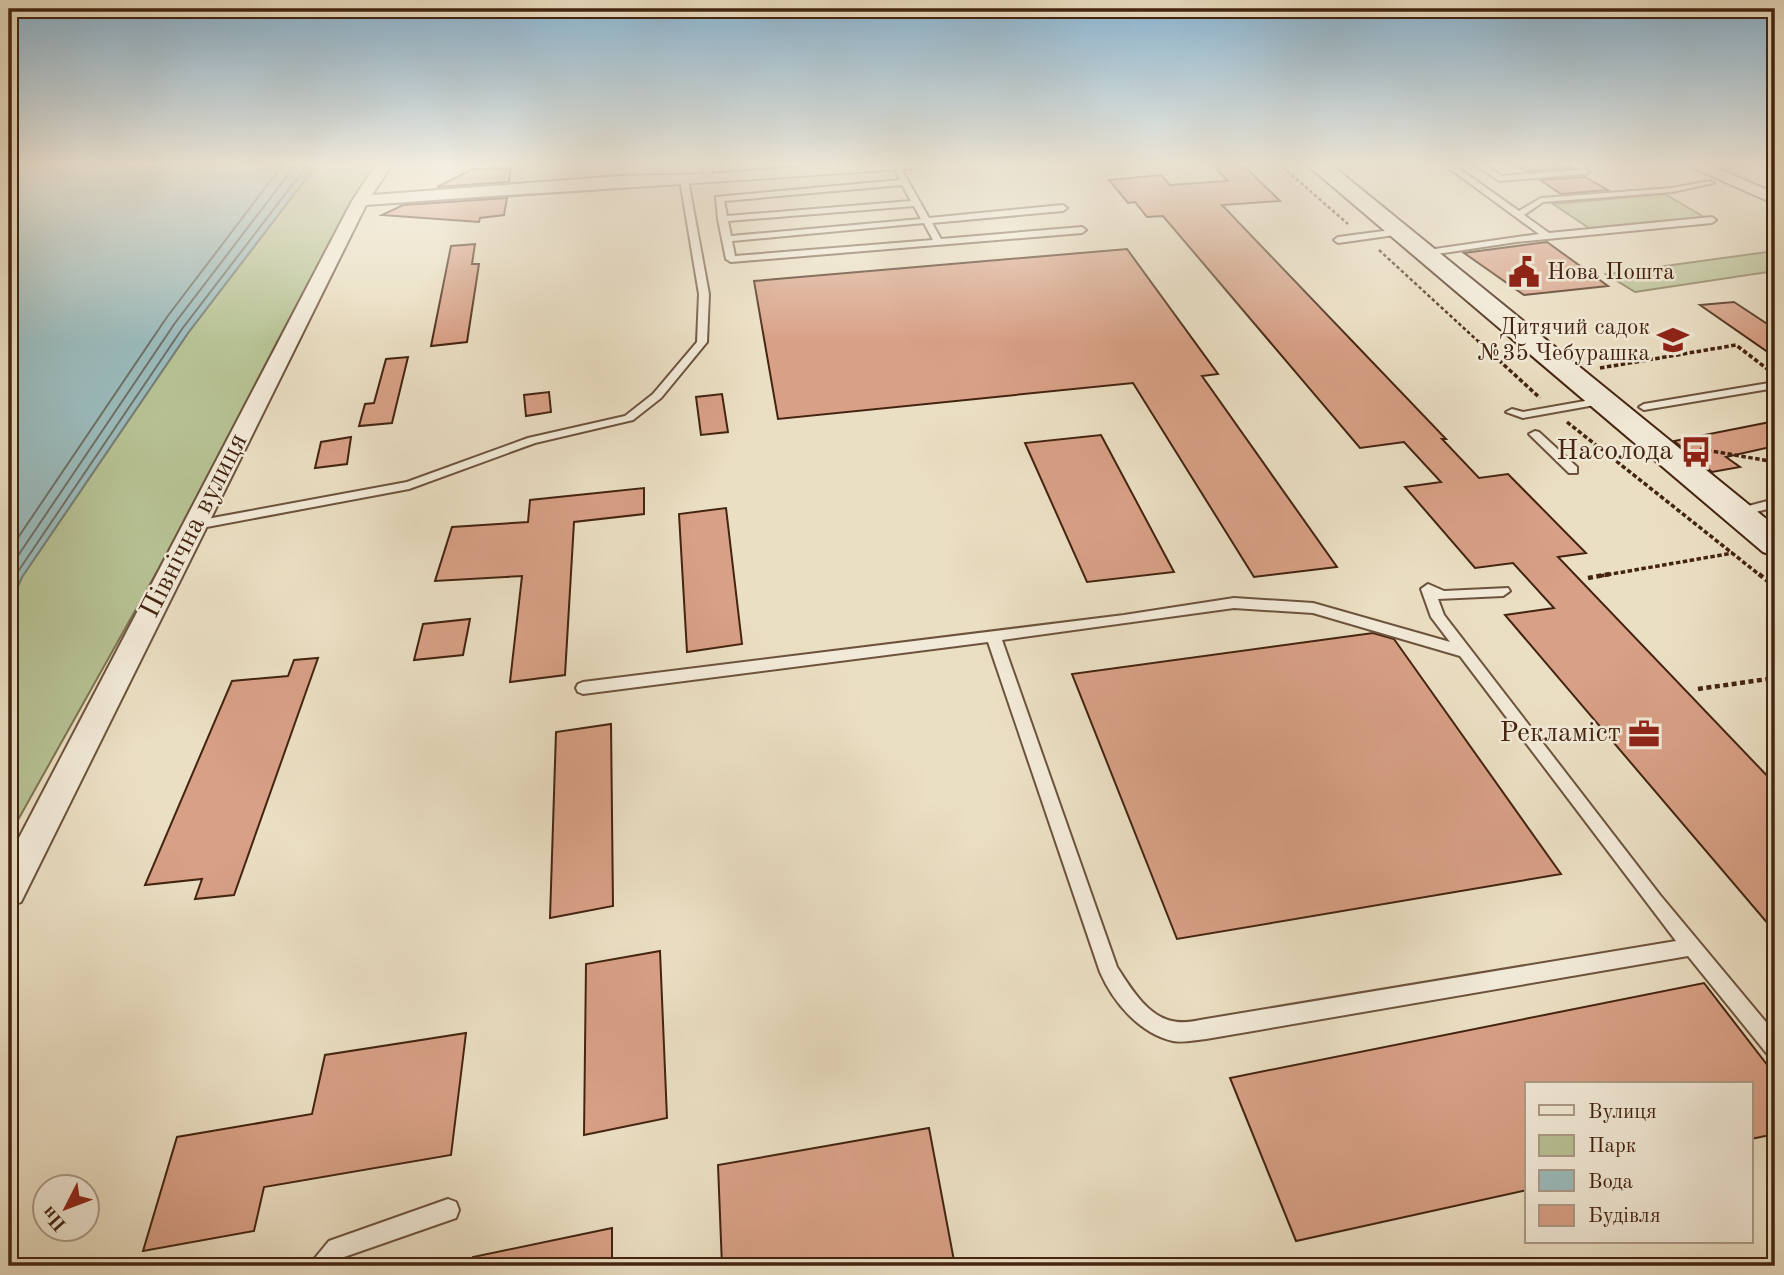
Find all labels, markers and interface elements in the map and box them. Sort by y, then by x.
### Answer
public building icon: Нова Пошта [1507,255,1541,289]
place label: Нова Пошта [1547,261,1675,284]
place label: Дитячий садок №35 Чебурашка [1478,316,1650,365]
school or university icon: Дитячий садок №35 Чебурашка [1656,323,1690,357]
street label: Північна вулиця [136,429,254,623]
bus stop icon: Насолода [1679,435,1713,469]
place label: Насолода [1556,438,1673,466]
office icon: Рекламіст [1627,717,1661,751]
place label: Рекламіст [1500,720,1621,748]
legend [1525,1082,1752,1244]
text: Вулиця [1588,1102,1657,1123]
text: Парк [1588,1136,1637,1157]
text: Вода [1588,1172,1633,1193]
north arrow [32,1174,102,1244]
text: Пн [39,1202,71,1234]
text: Будівля [1588,1206,1661,1227]

